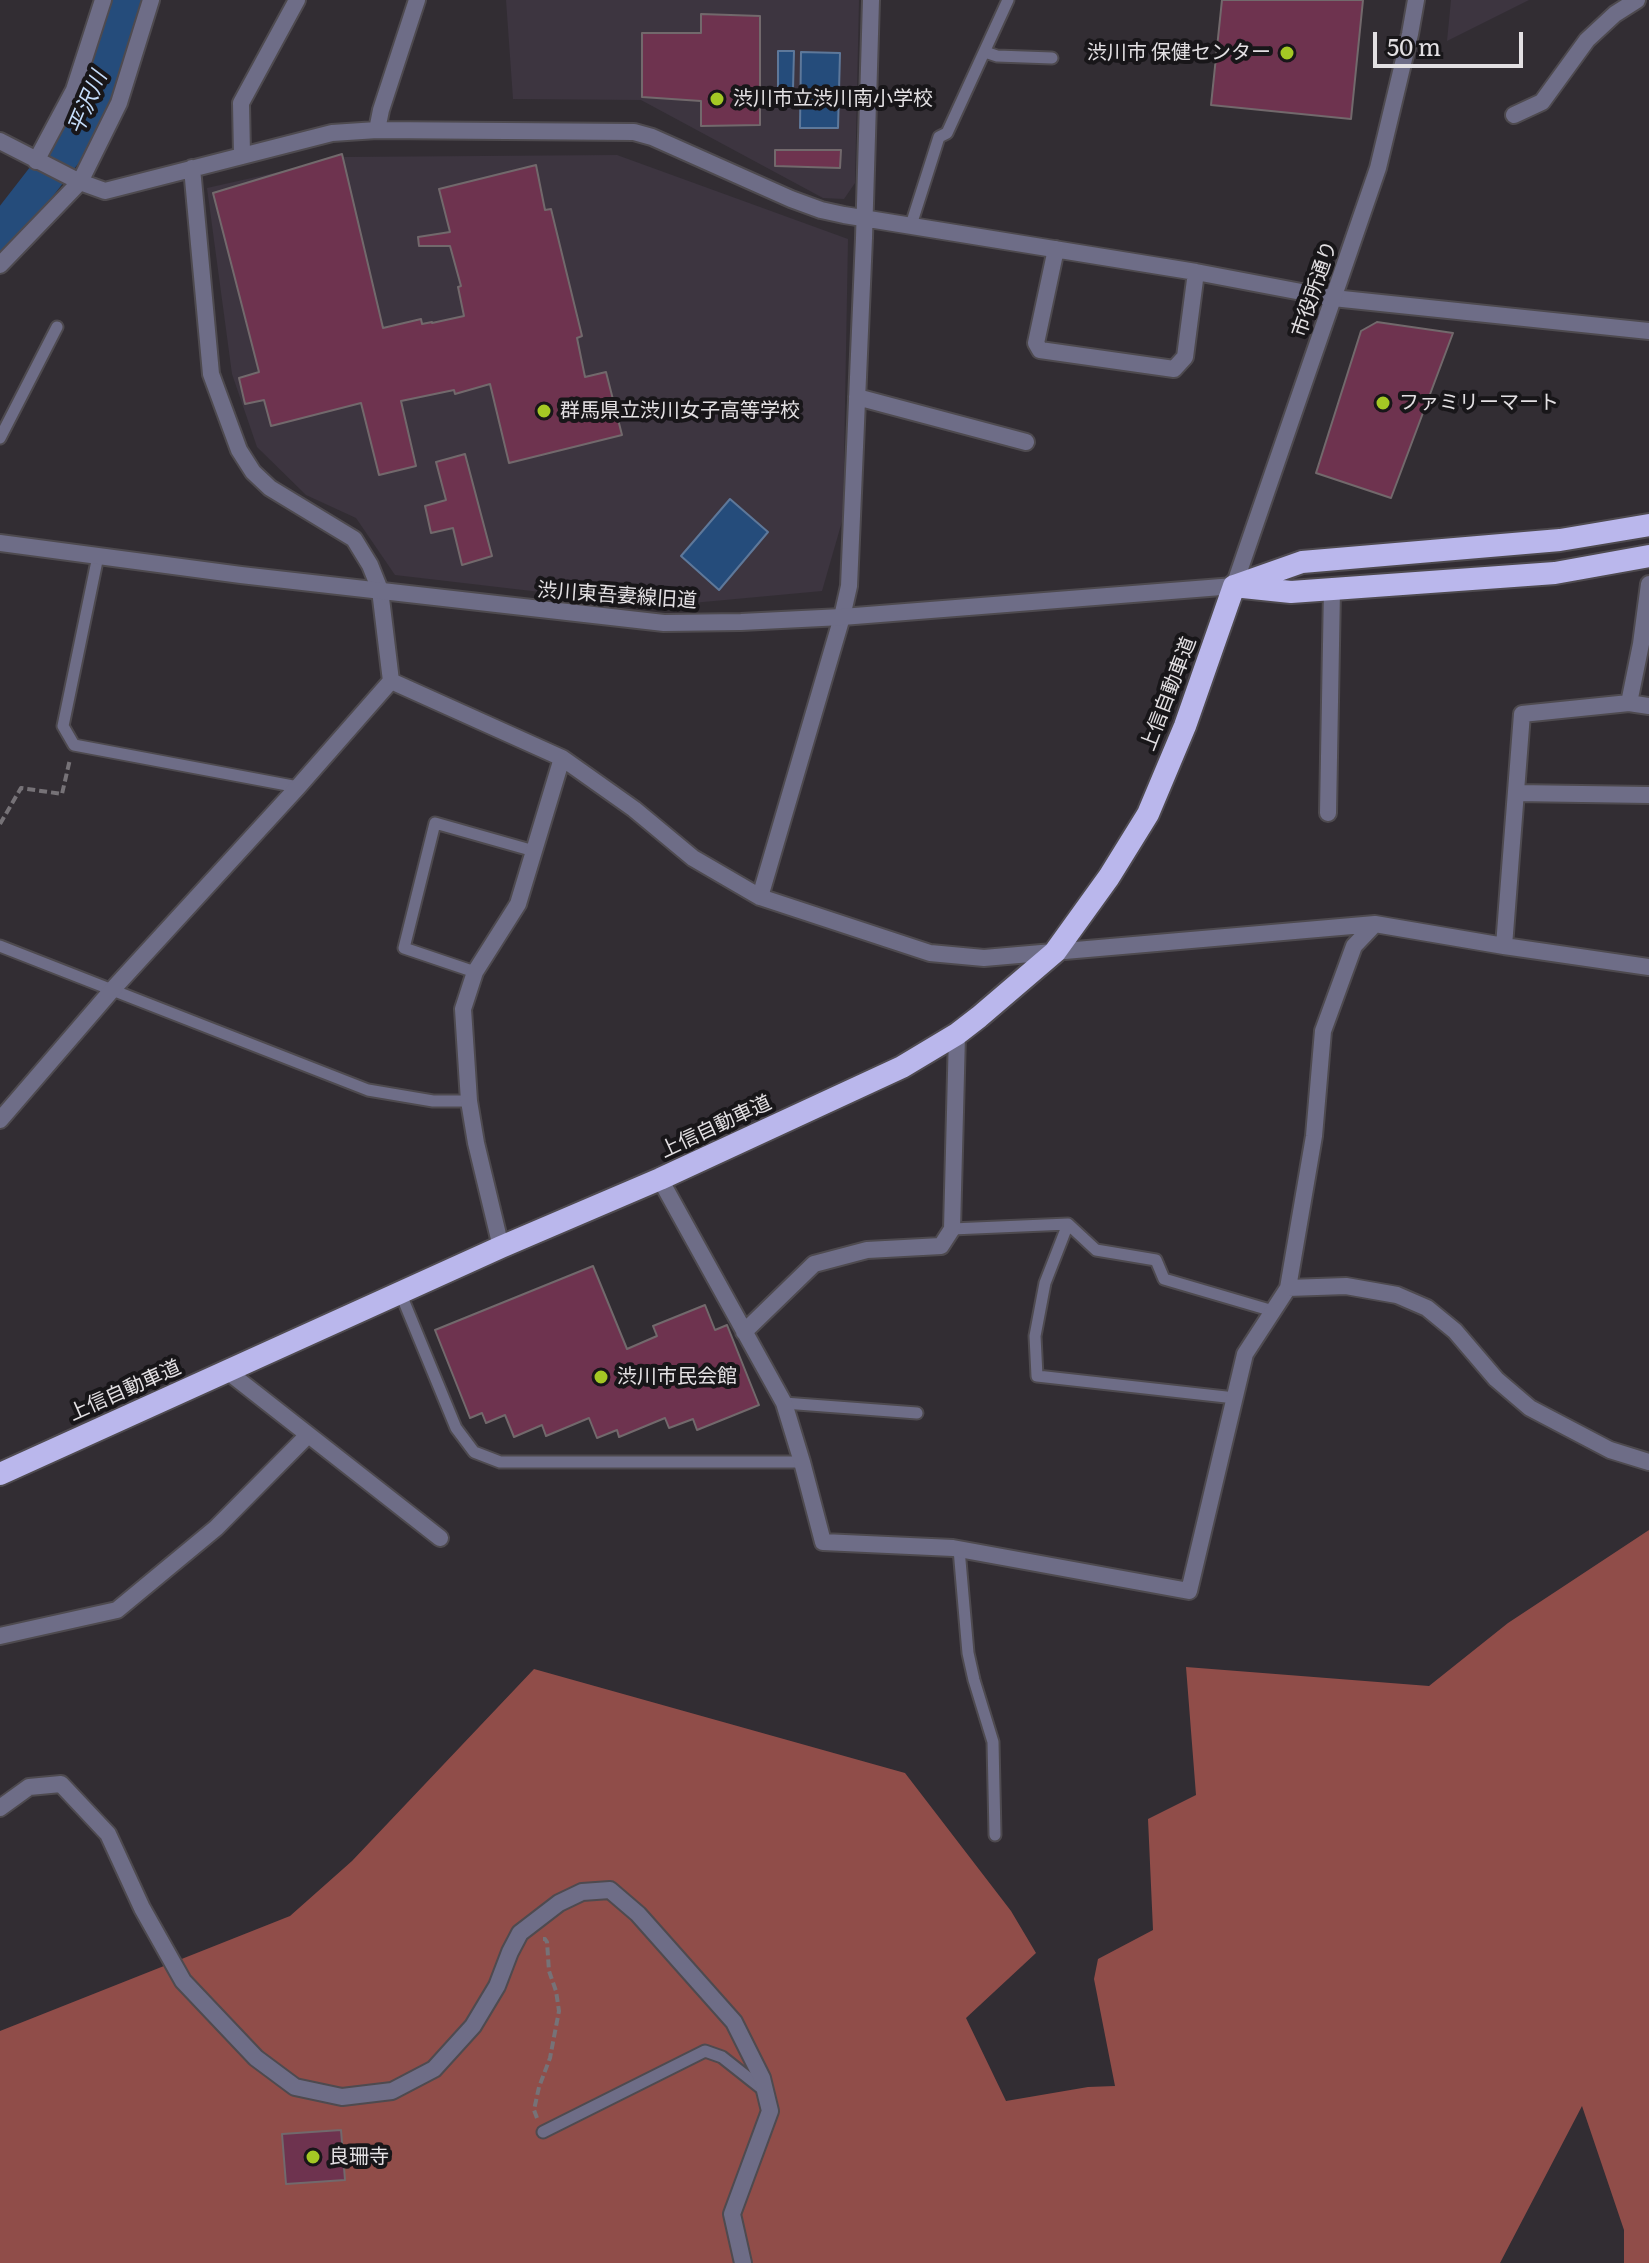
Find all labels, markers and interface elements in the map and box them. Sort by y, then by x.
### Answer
scale bar [1377,16,1527,66]
text: 50 m [1387,28,1441,63]
place label: 渋川市 保健センター [1087,41,1271,65]
marker: 渋川市 保健センター [1278,44,1296,62]
water label: 平沢川 [63,67,113,139]
place label: 渋川市立渋川南小学校 [733,87,933,111]
marker: 渋川市立渋川南小学校 [708,90,726,108]
street label: 市役所通り [1287,238,1343,340]
place label: ファミリーマート [1399,391,1559,415]
marker: ファミリーマート [1374,394,1392,412]
place label: 群馬県立渋川女子高等学校 [560,399,800,423]
marker: 群馬県立渋川女子高等学校 [535,402,553,420]
street label: 渋川東吾妻線旧道 [536,578,698,614]
street label: 上信自動車道 [1136,634,1202,754]
street label: 上信自動車道 [657,1091,775,1163]
street label: 上信自動車道 [65,1356,185,1426]
place label: 渋川市民会館 [617,1365,737,1389]
marker: 渋川市民会館 [592,1368,610,1386]
place label: 良珊寺 [329,2145,389,2169]
marker: 良珊寺 [304,2148,322,2166]

